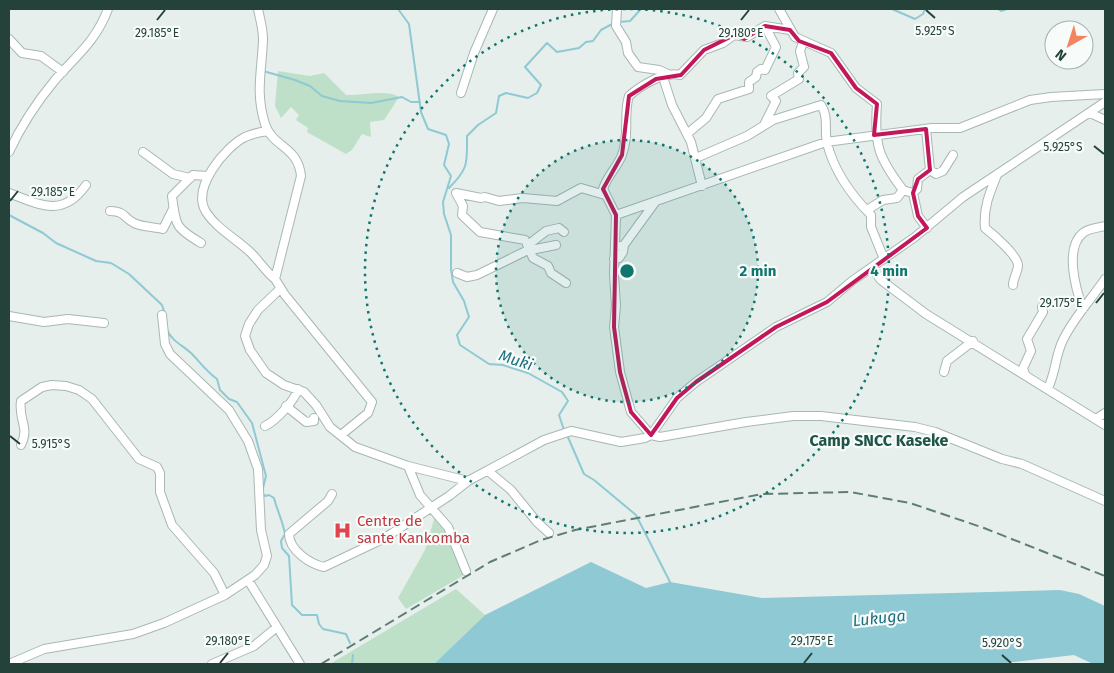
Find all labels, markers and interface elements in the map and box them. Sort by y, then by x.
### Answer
north arrow [1044,20,1094,70]
text: 5.925°S [915,24,955,38]
text: 29.185°E [135,26,179,40]
text: 29.180°E [718,26,764,40]
text: N [1052,45,1070,64]
text: 5.925°S [1043,140,1083,154]
text: 29.185°E [31,185,75,199]
centre of rings [618,262,636,280]
text: 2 min [740,262,776,280]
text: 4 min [870,262,908,280]
text: 29.175°E [1040,296,1082,310]
water label: Muki [497,346,536,375]
district label: Camp SNCC Kaseke [810,431,949,450]
text: 5.915°S [32,437,71,451]
place label: Centre de sante Kankomba [357,512,470,547]
hospital icon: Centre de sante Kankomba [333,520,353,540]
water label: Lukuga [852,606,906,630]
text: 29.180°E [205,634,251,648]
text: 29.175°E [791,634,833,648]
text: 5.920°S [982,636,1022,650]

